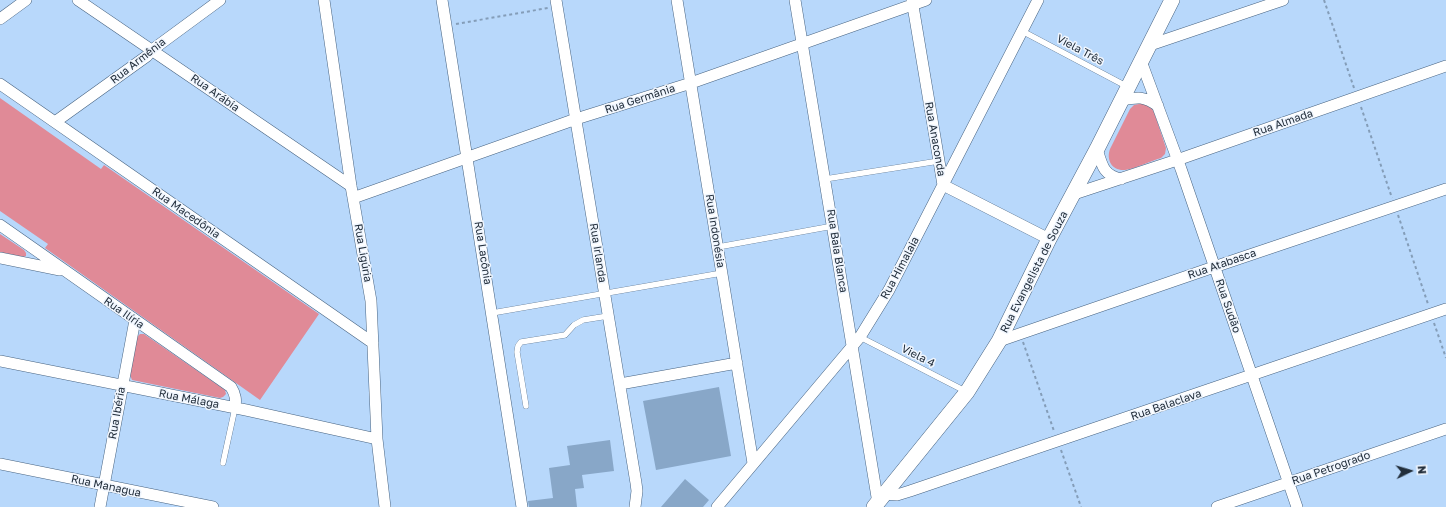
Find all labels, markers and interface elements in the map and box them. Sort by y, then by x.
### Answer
street label: Viela Três [1054,32,1106,68]
street label: Rua Armênia [108,35,168,87]
street label: Rua Arábia [188,71,242,115]
street label: Rua Germânia [603,81,677,117]
street label: Rua Anaconda [922,101,948,177]
street label: Rua Almada [1251,107,1315,139]
street label: Rua Macedônia [149,185,223,241]
street label: Rua Indonésia [703,193,727,269]
street label: Rua Baia Blanca [824,208,850,294]
street label: Rua Evangelista de Souza [997,209,1071,335]
street label: Rua Lacônia [471,220,495,286]
street label: Rua Irlanda [587,222,609,284]
street label: Rua Ligúria [351,223,375,283]
street label: Rua Himalaia [878,234,922,302]
street label: Rua Atabasca [1186,246,1258,282]
street label: Rua Sudão [1213,277,1243,335]
street label: Rua Ilíria [101,294,147,332]
street label: Viela 4 [899,342,937,370]
street label: Rua Ibéria [106,386,128,440]
street label: Rua Málaga [158,387,220,411]
street label: Rua Balaclava [1129,387,1203,423]
street label: Rua Petrogrado [1290,448,1372,488]
north arrow [1390,451,1430,491]
text: N [1416,465,1429,475]
street label: Rua Managua [70,472,142,500]

